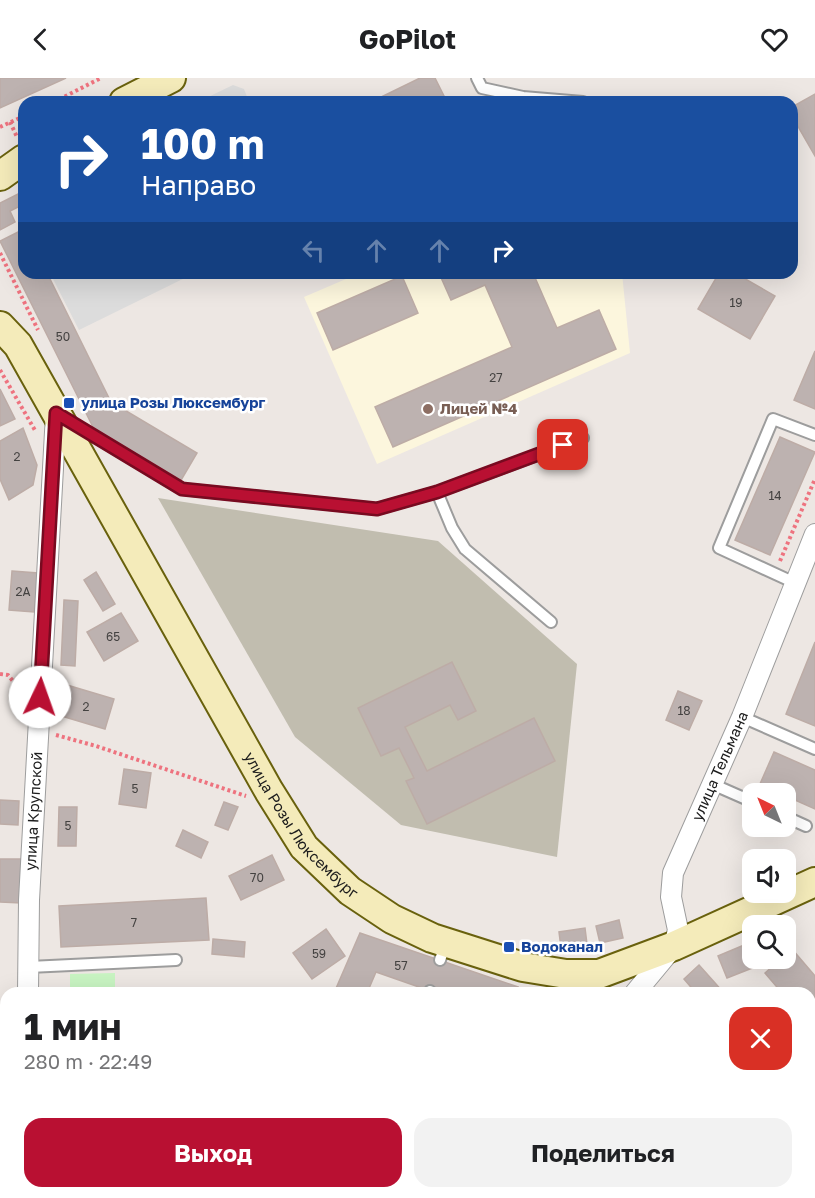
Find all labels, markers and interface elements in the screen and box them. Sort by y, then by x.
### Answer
icon: back [24,23,57,56]
text: GoPilot [359,23,456,55]
icon: heart [758,23,791,56]
text: 100 m [141,118,264,168]
icon: right [42,120,120,198]
text: Направо [141,169,256,201]
icon: left [297,234,330,267]
icon: ahead [360,234,393,267]
icon: ahead [423,234,456,267]
icon: right [486,234,519,267]
house number: 19 [729,295,743,310]
house number: 50 [56,329,70,344]
house number: 27 [489,370,503,385]
place label: улица Розы Люксембург [81,393,266,411]
marker: улица Розы Люксембург [62,396,76,410]
place label: Лицей №4 [440,399,517,417]
marker: Лицей №4 [421,402,435,416]
pin [537,419,588,470]
icon: arrive [546,428,579,461]
house number: 2 [14,449,21,464]
house number: 14 [768,488,782,503]
house number: 2А [15,584,31,599]
house number: 65 [106,629,120,644]
position arrow [8,665,72,729]
house number: 2 [83,699,90,714]
house number: 18 [677,703,691,718]
street label: улица Тельмана [687,709,751,823]
street label: улица Розы Люксембург [241,748,362,902]
street label: улица Крупской [21,751,45,871]
house number: 5 [132,781,139,796]
north arrow [742,783,796,837]
map controls [742,783,796,969]
house number: 5 [65,818,72,833]
button: sound [742,849,796,903]
house number: 70 [250,870,264,885]
house number: 7 [131,915,137,930]
button: search [742,915,796,969]
place label: Водоканал [521,937,603,955]
marker: Водоканал [502,940,516,954]
house number: 59 [312,946,326,961]
house number: 57 [394,958,408,973]
text: 1 мин [24,1005,121,1048]
button: close [729,1007,792,1070]
text: 280 m · 22:49 [24,1049,152,1073]
button: Выход [24,1118,402,1187]
button: Поделиться [414,1118,792,1187]

